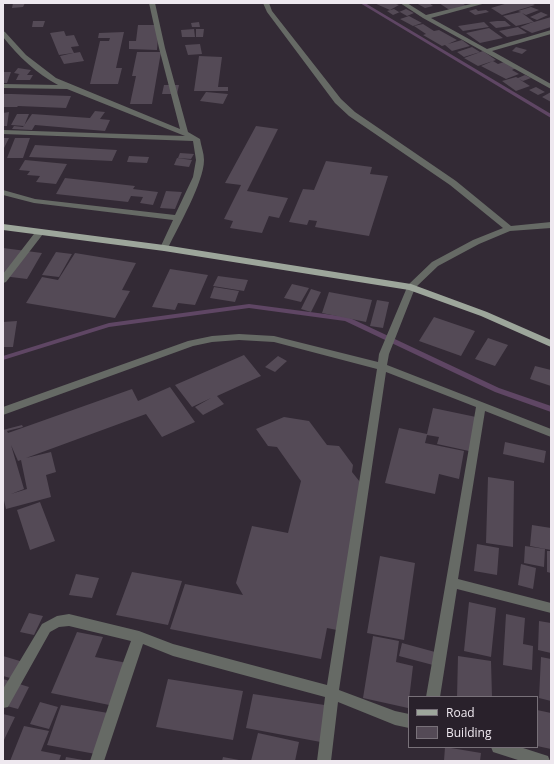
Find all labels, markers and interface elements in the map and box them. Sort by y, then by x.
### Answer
legend [408,696,538,748]
text: Road [446,704,475,721]
text: Building [446,724,491,741]

